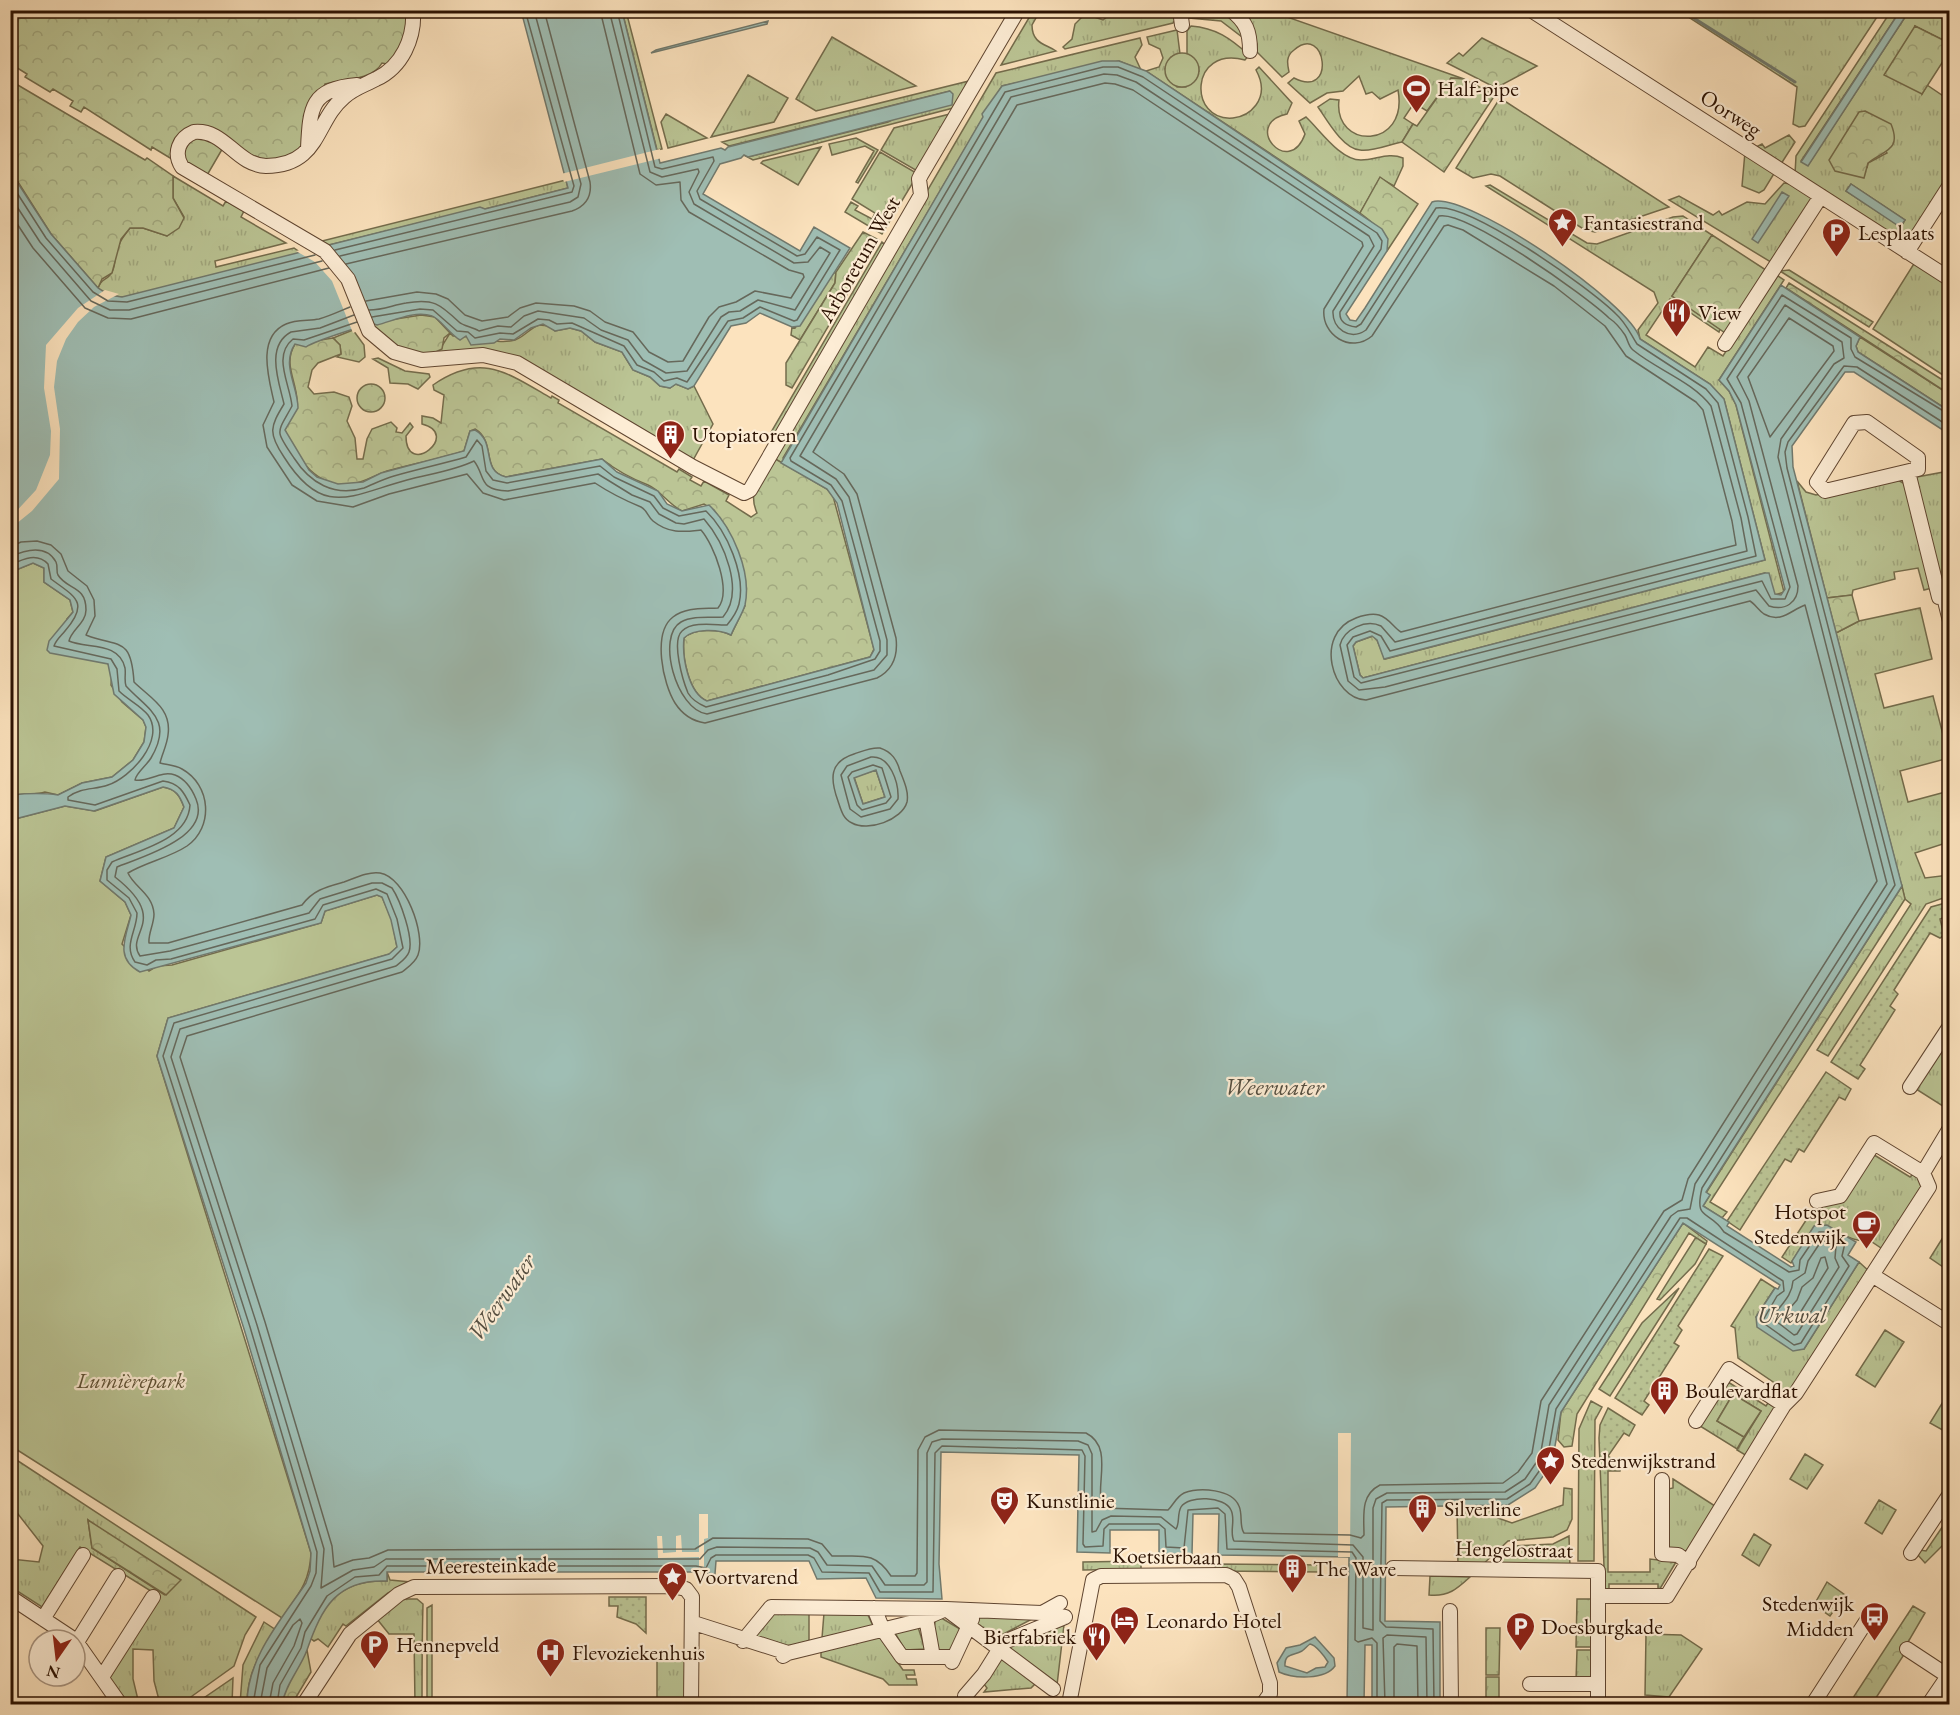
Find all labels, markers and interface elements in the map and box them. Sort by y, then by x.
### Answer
sports icon: Half-pipe [1400,72,1432,114]
place label: Half-pipe [1437,74,1519,103]
street label: Oorweg [1695,82,1768,144]
street label: Arboretum West [811,190,907,328]
place icon: Fantasiestrand [1546,206,1578,248]
place label: Fantasiestrand [1583,208,1705,237]
parking icon: Lesplaats [1821,216,1853,258]
place label: Lesplaats [1858,218,1934,247]
restaurant icon: View [1661,296,1693,338]
place label: View [1698,298,1742,327]
building icon: Utopiatoren [655,418,687,460]
place label: Utopiatoren [692,420,797,449]
water label: Weerwater [1224,1071,1326,1102]
place label: Hotspot Stedenwijk [1754,1197,1847,1251]
cafe icon: Hotspot Stedenwijk [1851,1208,1883,1250]
water label: Weerwater [460,1246,543,1347]
water label: Urkwal [1757,1299,1828,1330]
park label: Lumièrepark [76,1366,185,1395]
building icon: Boulevardflat [1648,1374,1680,1416]
place label: Boulevardflat [1685,1376,1798,1405]
place icon: Stedenwijkstrand [1534,1444,1566,1486]
place label: Stedenwijkstrand [1571,1446,1717,1475]
theatre icon: Kunstlinie [989,1484,1021,1526]
place label: Kunstlinie [1026,1486,1115,1515]
building icon: Silverline [1407,1492,1439,1534]
place label: Silverline [1444,1494,1521,1523]
street label: Hengelostraat [1455,1533,1573,1565]
street label: Koetsierbaan [1112,1541,1223,1571]
street label: Meeresteinkade [425,1549,557,1581]
building icon: The Wave [1276,1552,1308,1594]
place label: The Wave [1313,1554,1396,1583]
place icon: Voortvarend [656,1560,688,1602]
place label: Voortvarend [693,1562,799,1591]
place label: Stedenwijk Midden [1762,1589,1855,1643]
bus stop icon: Stedenwijk Midden [1859,1600,1891,1642]
hotel icon: Leonardo Hotel [1109,1604,1141,1646]
place label: Leonardo Hotel [1146,1606,1282,1635]
parking icon: Doesburgkade [1504,1610,1536,1652]
place label: Doesburgkade [1541,1612,1663,1641]
restaurant icon: Bierfabriek [1081,1620,1113,1662]
place label: Bierfabriek [984,1622,1077,1651]
north arrow [27,1628,87,1688]
parking icon: Hennepveld [359,1628,391,1670]
place label: Hennepveld [396,1630,500,1659]
hospital icon: Flevoziekenhuis [535,1636,567,1678]
place label: Flevoziekenhuis [572,1638,705,1667]
text: N [45,1660,62,1684]

